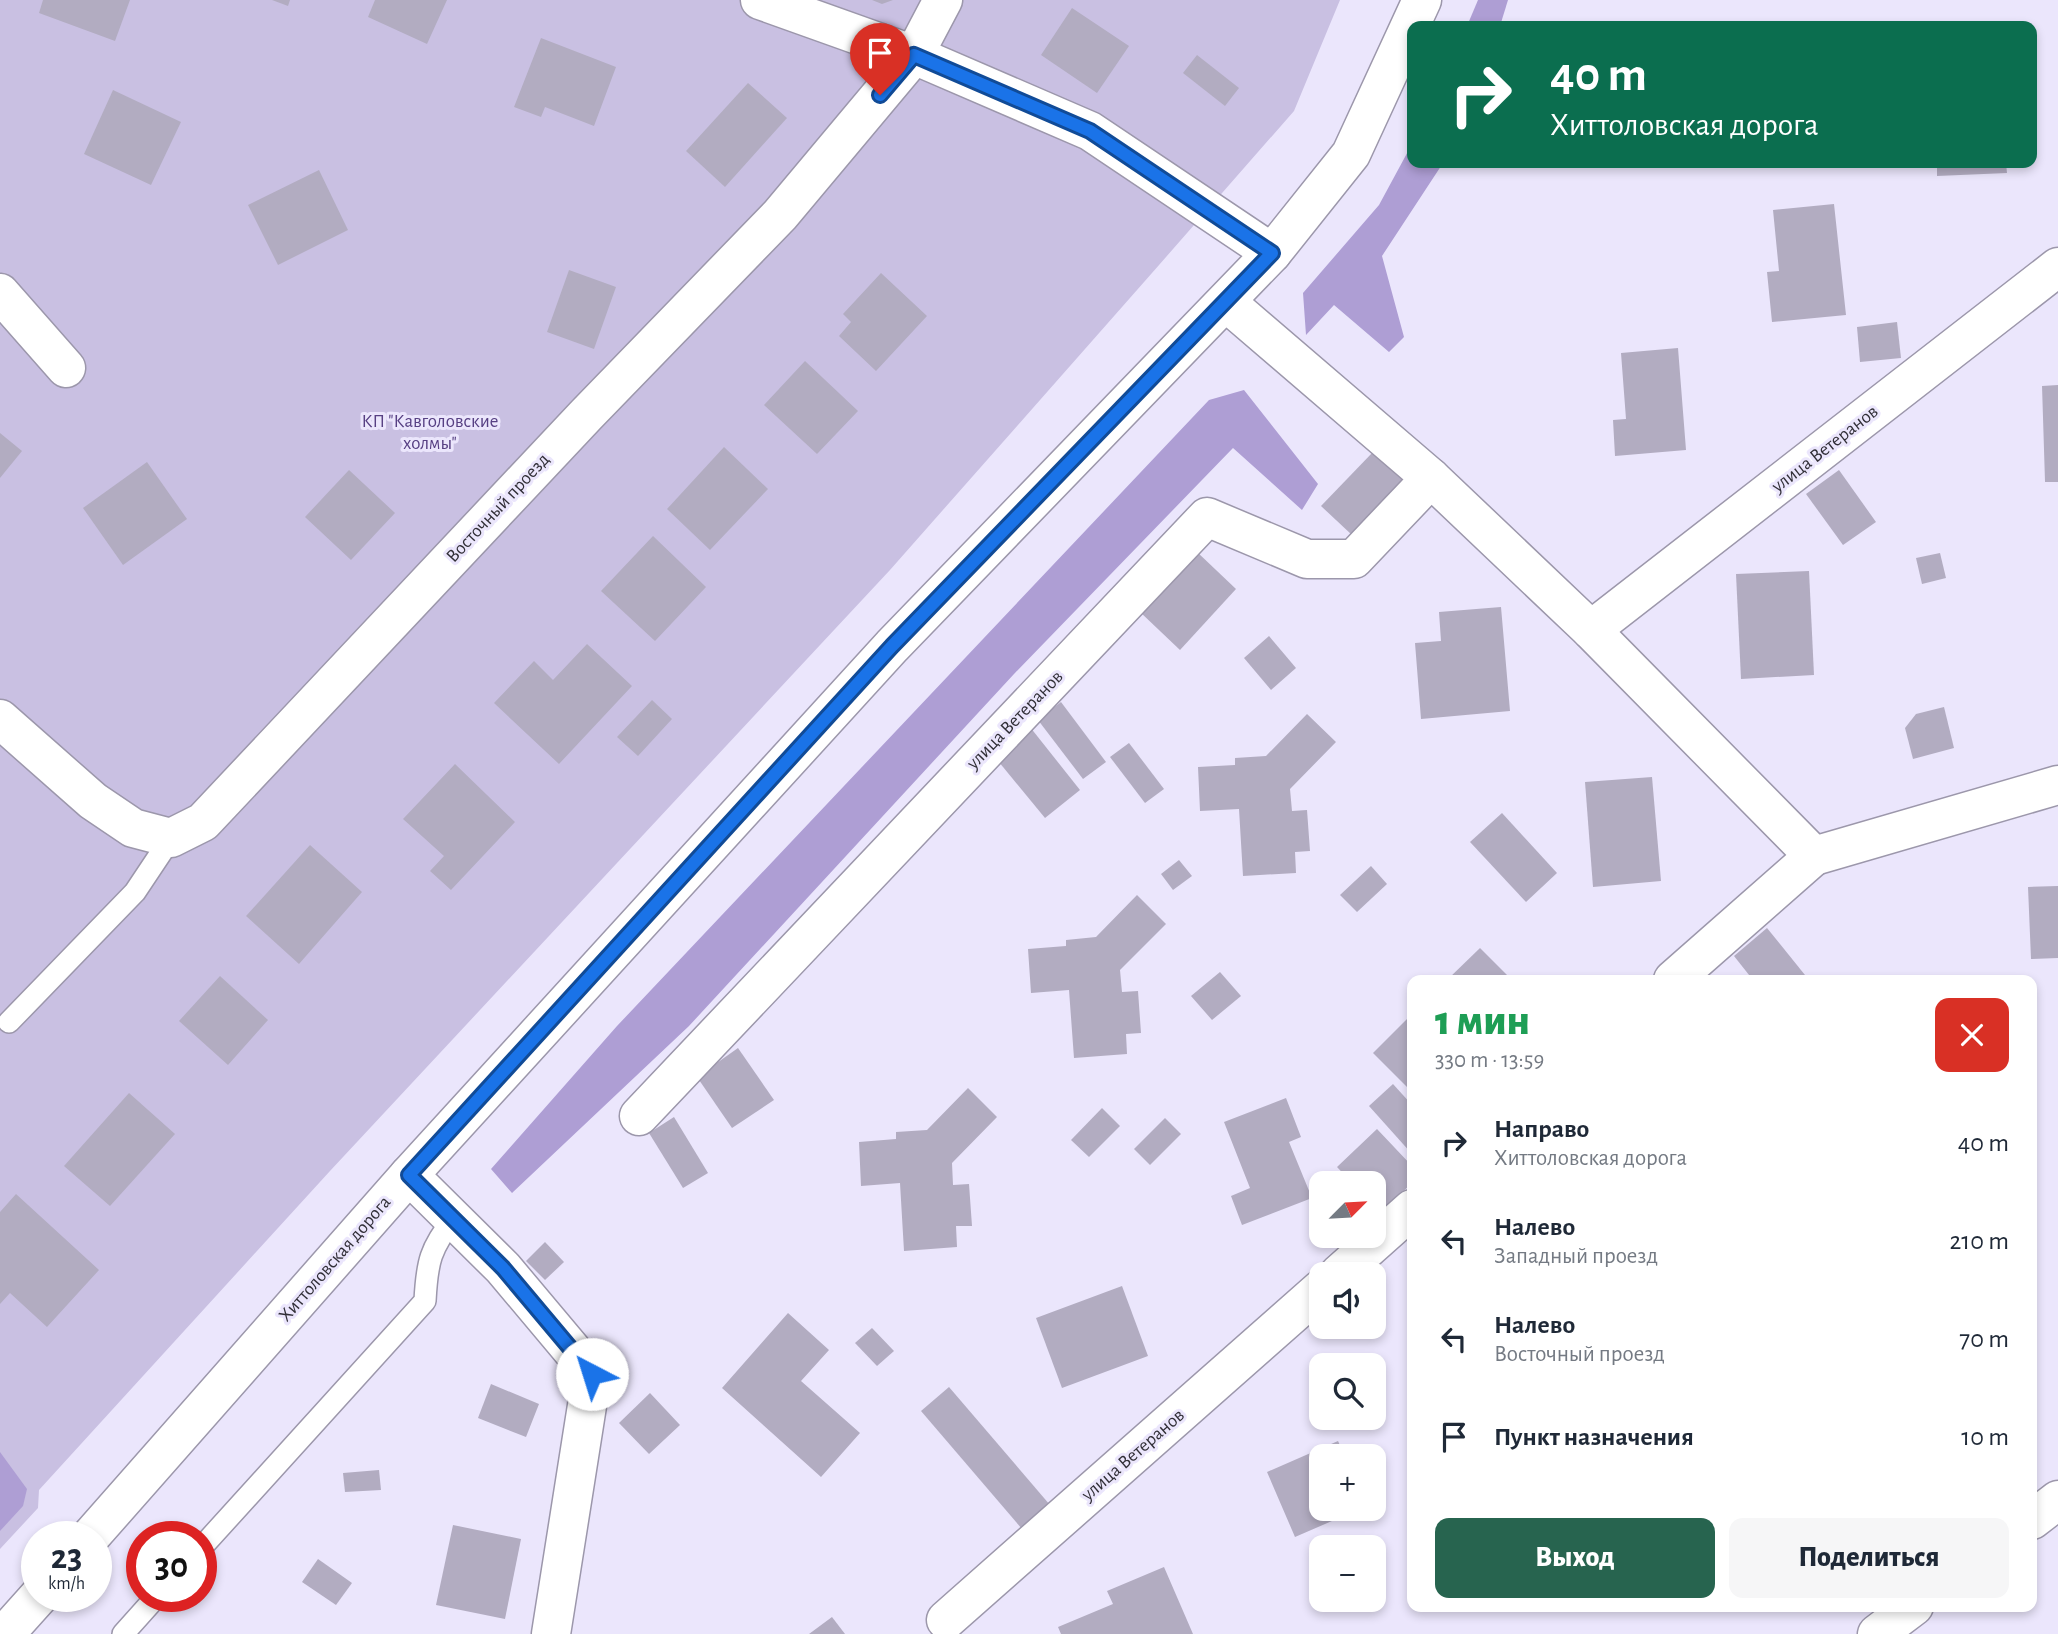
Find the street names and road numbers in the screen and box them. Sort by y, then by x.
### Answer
street label: улица Ветеранов [1767,402,1882,497]
street label: Восточный проезд [443,450,553,566]
street label: улица Ветеранов [963,667,1067,774]
street label: Хиттоловская дорога [276,1192,395,1325]
street label: улица Ветеранов [1077,1405,1188,1505]

